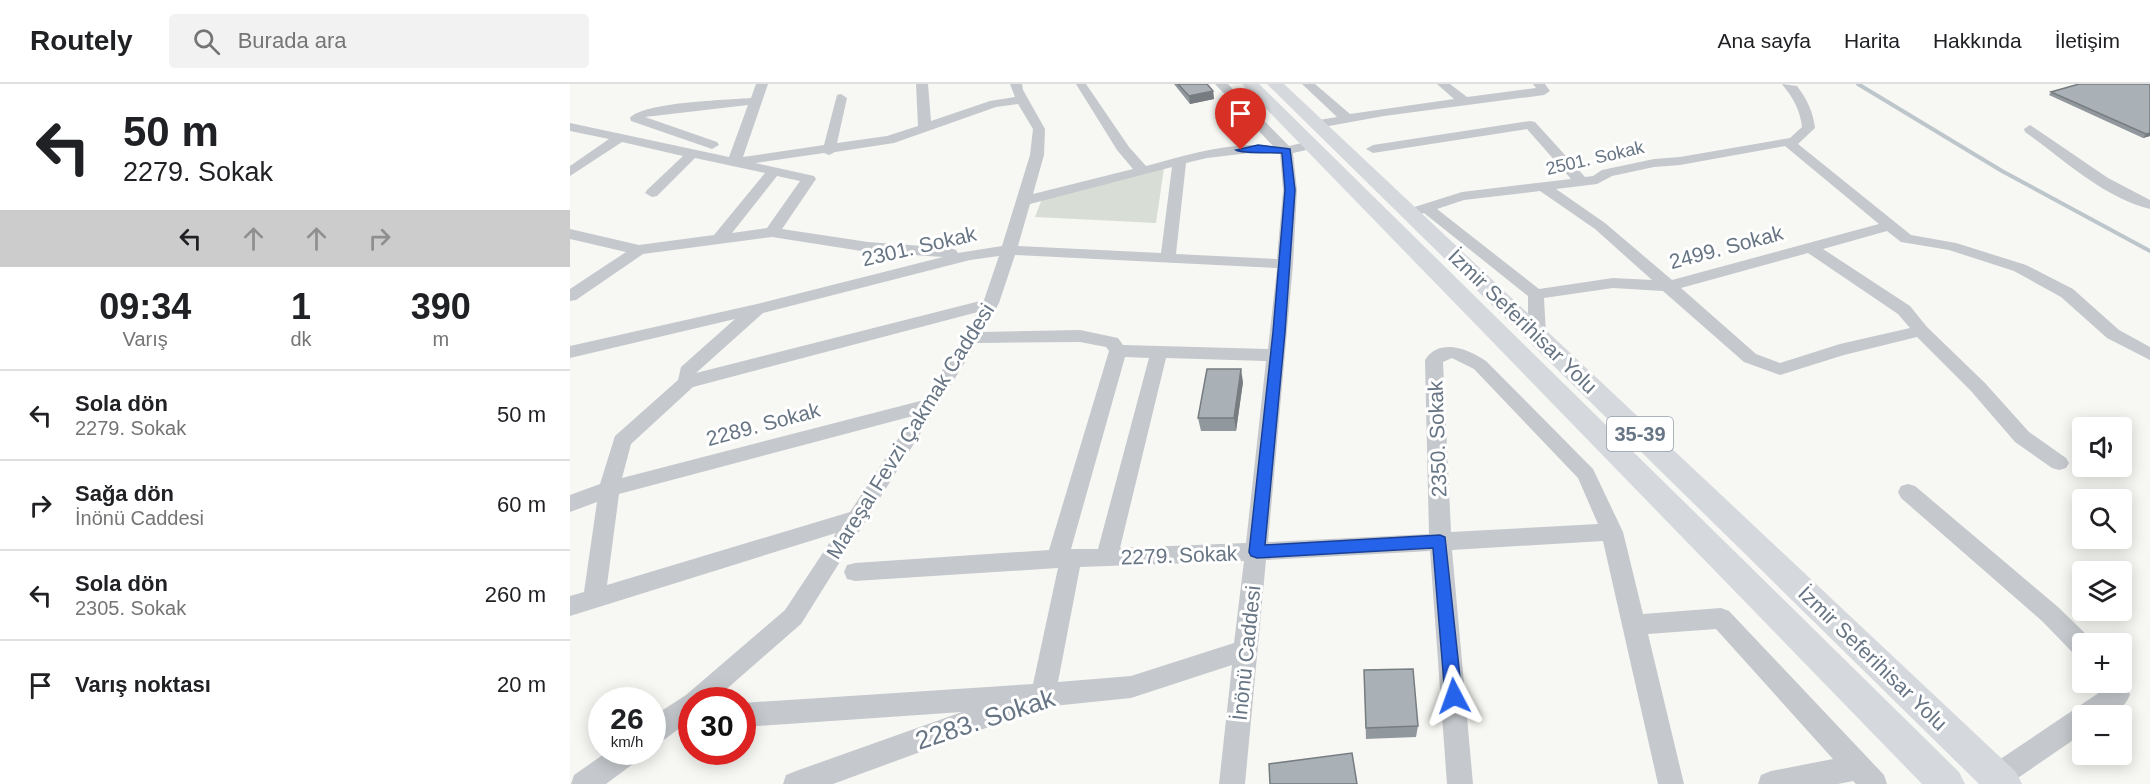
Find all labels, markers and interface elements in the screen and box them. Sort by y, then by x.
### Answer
search box [169,14,589,68]
text: Routely [30,25,133,56]
icon: search [190,25,223,58]
text: Burada ara [238,28,347,53]
text: Ana sayfa [1718,29,1811,52]
text: Harita [1844,29,1900,52]
text: Hakkında [1933,29,2022,52]
text: İletişim [2055,29,2120,52]
pin [1215,88,1266,150]
icon: arrive [1224,97,1257,130]
icon: left [24,108,102,186]
text: 50 m [123,108,219,155]
street label: 2501. Sokak [1544,137,1647,179]
text: 2279. Sokak [123,157,273,187]
street label: 2499. Sokak [1667,221,1786,273]
icon: left [174,222,207,255]
icon: ahead [237,222,270,255]
icon: ahead [300,222,333,255]
icon: right [363,222,396,255]
street label: 2301. Sokak [860,222,979,270]
street label: İzmir Seferihisar Yolu [1444,244,1602,398]
text: 09:34 [99,286,191,327]
text: 1 [291,286,311,327]
text: 390 [411,286,471,327]
street label: Mareşal Fevzi Çakmak Caddesi [822,299,998,563]
text: Varış [123,328,168,350]
text: dk [290,328,312,350]
text: m [432,328,449,350]
street label: 2350. Sokak [1423,380,1451,498]
text: Sola dön [75,391,168,416]
street label: 2289. Sokak [704,398,823,450]
icon: left [24,399,57,432]
text: 50 m [497,402,546,427]
text: 2279. Sokak [75,417,186,439]
road number: 35-39 [1607,417,1673,451]
map controls [2072,417,2132,765]
button: sound [2072,417,2132,477]
text: Sağa dön [75,481,174,506]
icon: right [24,489,57,522]
button: search [2072,489,2132,549]
text: 60 m [497,492,546,517]
text: İnönü Caddesi [75,507,204,529]
street label: 2279. Sokak [1120,541,1238,569]
button: layers [2072,561,2132,621]
text: Sola dön [75,571,168,596]
icon: left [24,579,57,612]
street label: İzmir Seferihisar Yolu [1794,581,1952,735]
text: 260 m [485,582,546,607]
street label: İnönü Caddesi [1227,584,1265,722]
text: 2305. Sokak [75,597,186,619]
button: + [2072,633,2132,693]
position arrow [1422,664,1486,728]
icon: arrive [24,669,57,702]
text: Varış noktası [75,672,211,697]
text: 20 m [497,672,546,697]
street label: 2283. Sokak [912,682,1059,756]
speed limit sign: 30 [678,687,756,765]
text: 26 [610,702,644,735]
button: − [2072,705,2132,765]
text: km/h [611,733,643,750]

